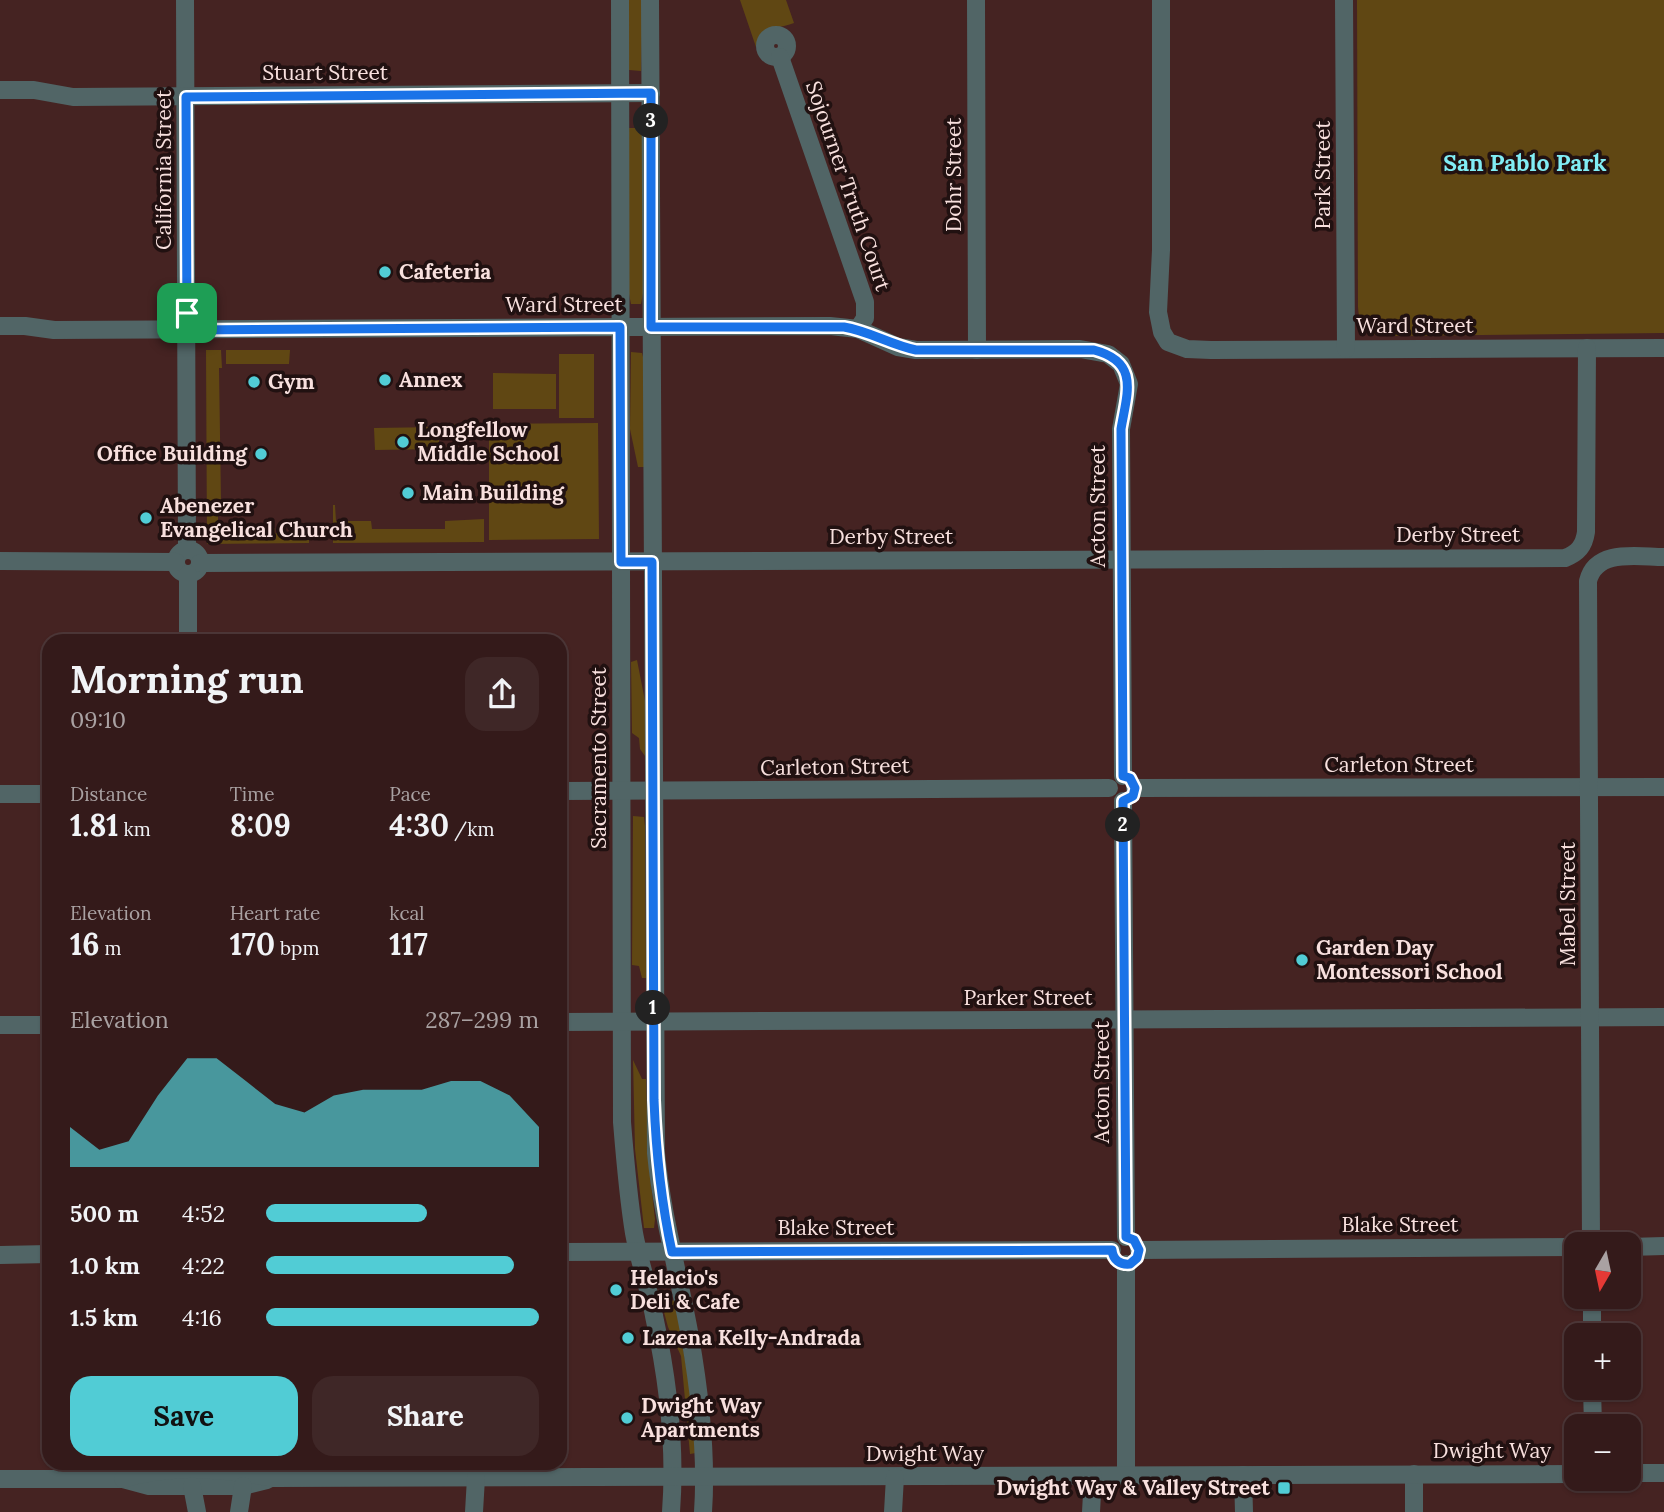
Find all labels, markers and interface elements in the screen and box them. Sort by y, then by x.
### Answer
street label: Stuart Street [262,59,389,86]
street label: Sojourner Truth Court [800,77,897,295]
street label: California Street [150,89,177,250]
pin: 3 [634,104,668,138]
text: 3 [645,108,656,132]
street label: Dohr Street [940,117,967,232]
street label: Park Street [1309,120,1336,229]
district label: San Pablo Park [1443,148,1607,177]
place label: Cafeteria [399,258,491,285]
marker: Cafeteria [377,264,393,280]
pin [157,283,217,343]
street label: Ward Street [505,291,624,318]
icon: arrive [168,294,206,332]
street label: Ward Street [1356,312,1475,339]
place label: Annex [399,366,463,393]
place label: Gym [268,368,315,395]
marker: Annex [377,372,393,388]
marker: Gym [246,374,262,390]
place label: Longfellow Middle School [417,416,560,467]
marker: Longfellow Middle School [395,434,411,450]
place label: Office Building [97,440,248,467]
street label: Acton Street [1084,444,1111,568]
marker: Office Building [253,446,269,462]
place label: Main Building [422,479,565,506]
marker: Main Building [400,485,416,501]
place label: Abenezer Evangelical Church [160,492,353,543]
marker: Abenezer Evangelical Church [138,510,154,526]
street label: Derby Street [1396,521,1521,548]
street label: Derby Street [829,523,954,550]
text: Morning run [70,655,304,703]
button: share [465,657,539,731]
street label: Sacramento Street [585,666,612,849]
text: 09:10 [70,705,126,734]
street label: Carleton Street [1324,751,1475,778]
street label: Carleton Street [760,752,911,781]
text: Distance [70,782,147,806]
text: Time [230,782,274,806]
text: Pace [389,782,431,806]
text: 1.81 [70,806,119,844]
text: 8:09 [230,806,291,844]
text: 4:30 [389,806,449,844]
pin: 2 [1106,808,1140,842]
text: 2 [1117,812,1128,836]
text: km [119,817,151,841]
text: /km [449,817,494,841]
street label: Mabel Street [1554,841,1581,966]
text: Elevation [70,901,152,925]
text: Heart rate [230,901,320,925]
text: kcal [389,901,424,925]
text: 16 [70,925,99,963]
text: 170 [230,925,275,963]
text: 117 [389,925,428,963]
place label: Garden Day Montessori School [1316,934,1503,985]
text: m [99,936,121,960]
text: bpm [275,936,319,960]
marker: Garden Day Montessori School [1294,952,1310,968]
street label: Parker Street [963,984,1093,1011]
pin: 1 [636,990,670,1026]
text: 1 [649,995,656,1019]
text: Elevation [70,1005,169,1034]
text: 287–299 m [425,1005,539,1034]
street label: Acton Street [1088,1020,1115,1144]
text: 500 m [70,1199,139,1228]
text: 4:52 [182,1199,225,1228]
street label: Blake Street [1342,1211,1459,1238]
street label: Blake Street [778,1214,895,1241]
north arrow [1564,1232,1642,1309]
map controls [1564,1232,1641,1491]
text: 1.0 km [70,1251,140,1280]
text: 4:22 [182,1251,225,1280]
place label: Helacio's Deli & Cafe [630,1264,740,1315]
marker: Helacio's Deli & Cafe [608,1282,624,1298]
text: 1.5 km [70,1303,138,1332]
text: 4:16 [182,1303,222,1332]
button: + [1564,1323,1641,1400]
place label: Lazena Kelly-Andrada [642,1324,861,1351]
marker: Lazena Kelly-Andrada [620,1330,636,1346]
button: Save [70,1376,298,1456]
button: Share [312,1376,539,1456]
place label: Dwight Way Apartments [641,1392,762,1443]
marker: Dwight Way Apartments [619,1410,635,1426]
button: − [1564,1414,1641,1491]
street label: Dwight Way [1433,1437,1551,1464]
street label: Dwight Way [866,1440,984,1467]
place label: Dwight Way & Valley Street [996,1474,1270,1501]
marker: Dwight Way & Valley Street [1276,1480,1292,1496]

